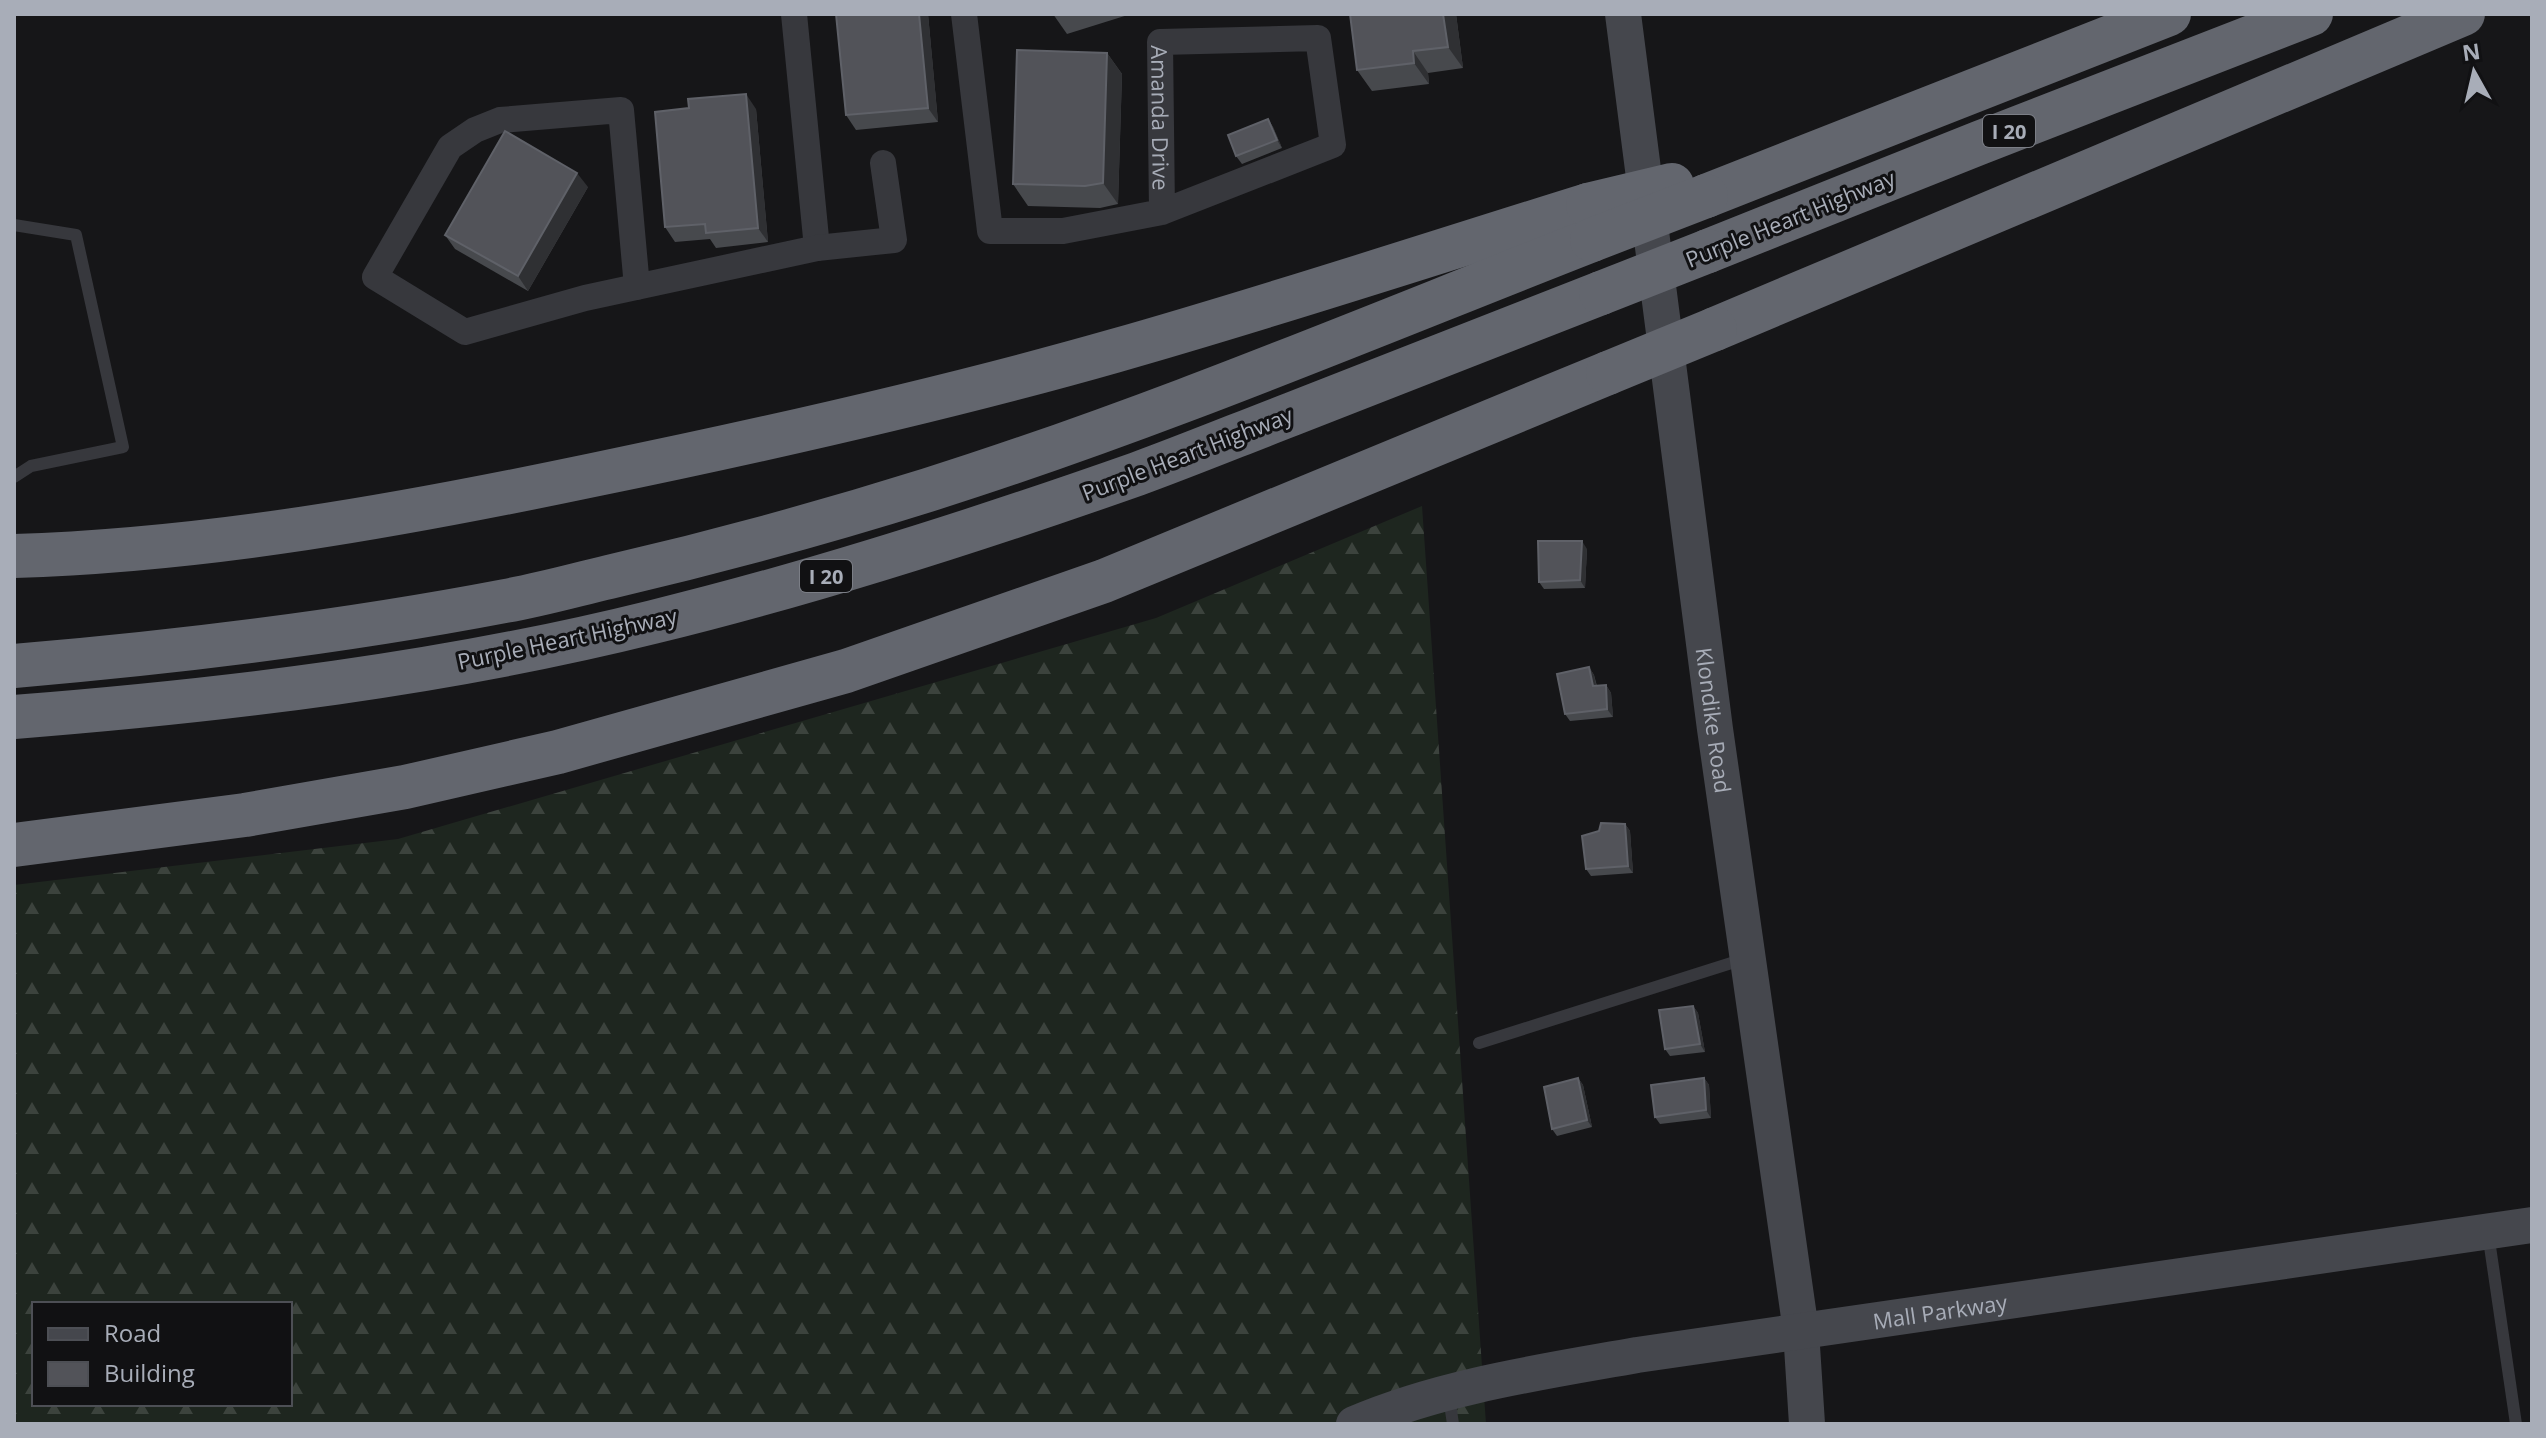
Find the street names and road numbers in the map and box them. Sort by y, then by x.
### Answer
street label: Amanda Drive [1145,45,1177,191]
road number: I 20 [1983,115,2035,147]
street label: Purple Heart Highway [1681,162,1900,274]
street label: Purple Heart Highway [1077,399,1298,507]
road number: I 20 [800,560,852,592]
street label: Purple Heart Highway [454,600,680,676]
street label: Klondike Road [1690,645,1739,795]
street label: Mall Parkway [1871,1286,2010,1336]

